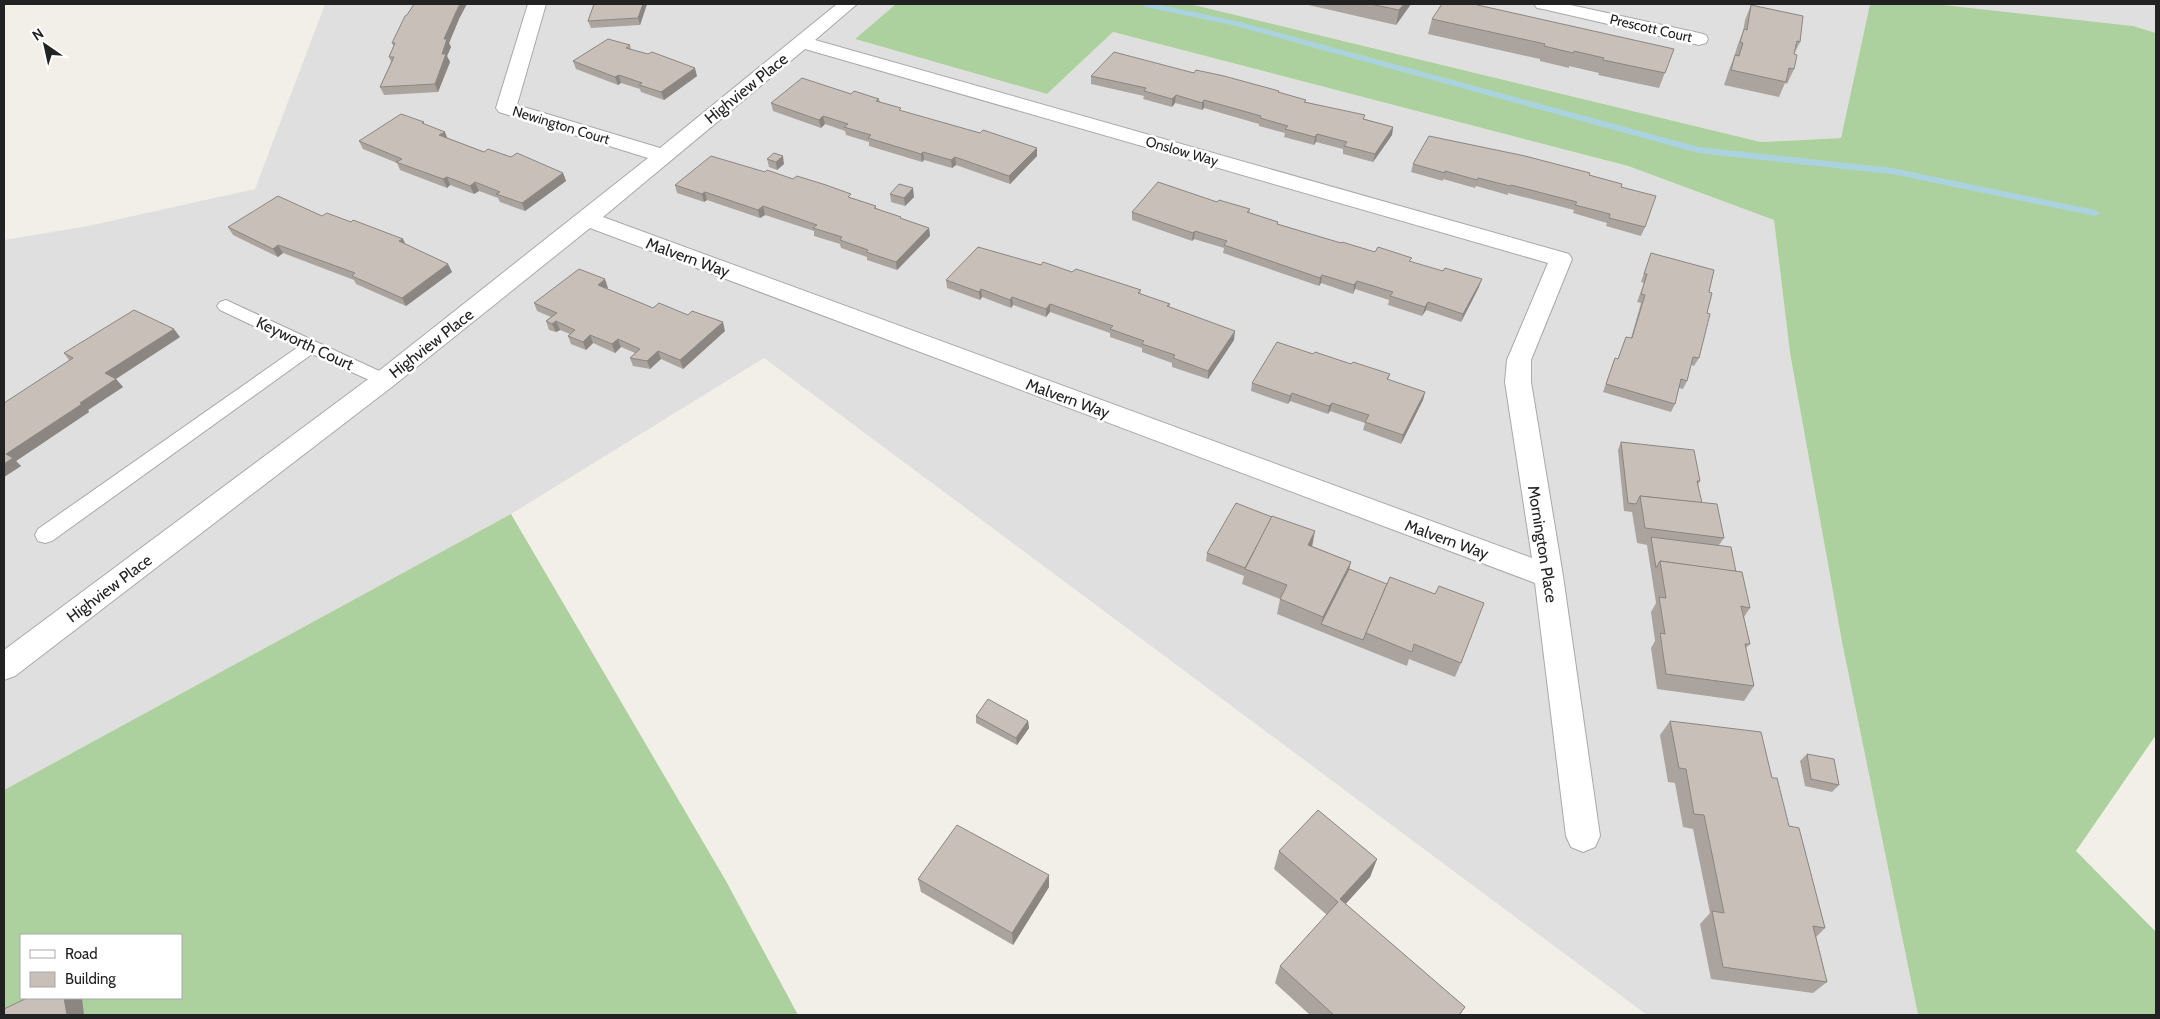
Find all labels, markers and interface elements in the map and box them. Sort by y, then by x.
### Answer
street label: Prescott Court [1608,10,1694,46]
north arrow [20,20,70,70]
text: N [29,24,47,44]
street label: Highview Place [701,49,792,128]
street label: Newington Court [510,102,612,148]
street label: Onslow Way [1144,132,1220,170]
street label: Malvern Way [643,234,732,281]
street label: Highview Place [385,305,477,382]
street label: Keyworth Court [253,313,357,375]
street label: Malvern Way [1023,375,1112,422]
street label: Mornington Place [1524,484,1561,604]
street label: Malvern Way [1402,516,1491,563]
street label: Highview Place [63,550,156,627]
legend [20,934,182,999]
text: Road [65,945,98,963]
text: Building [65,970,116,988]

